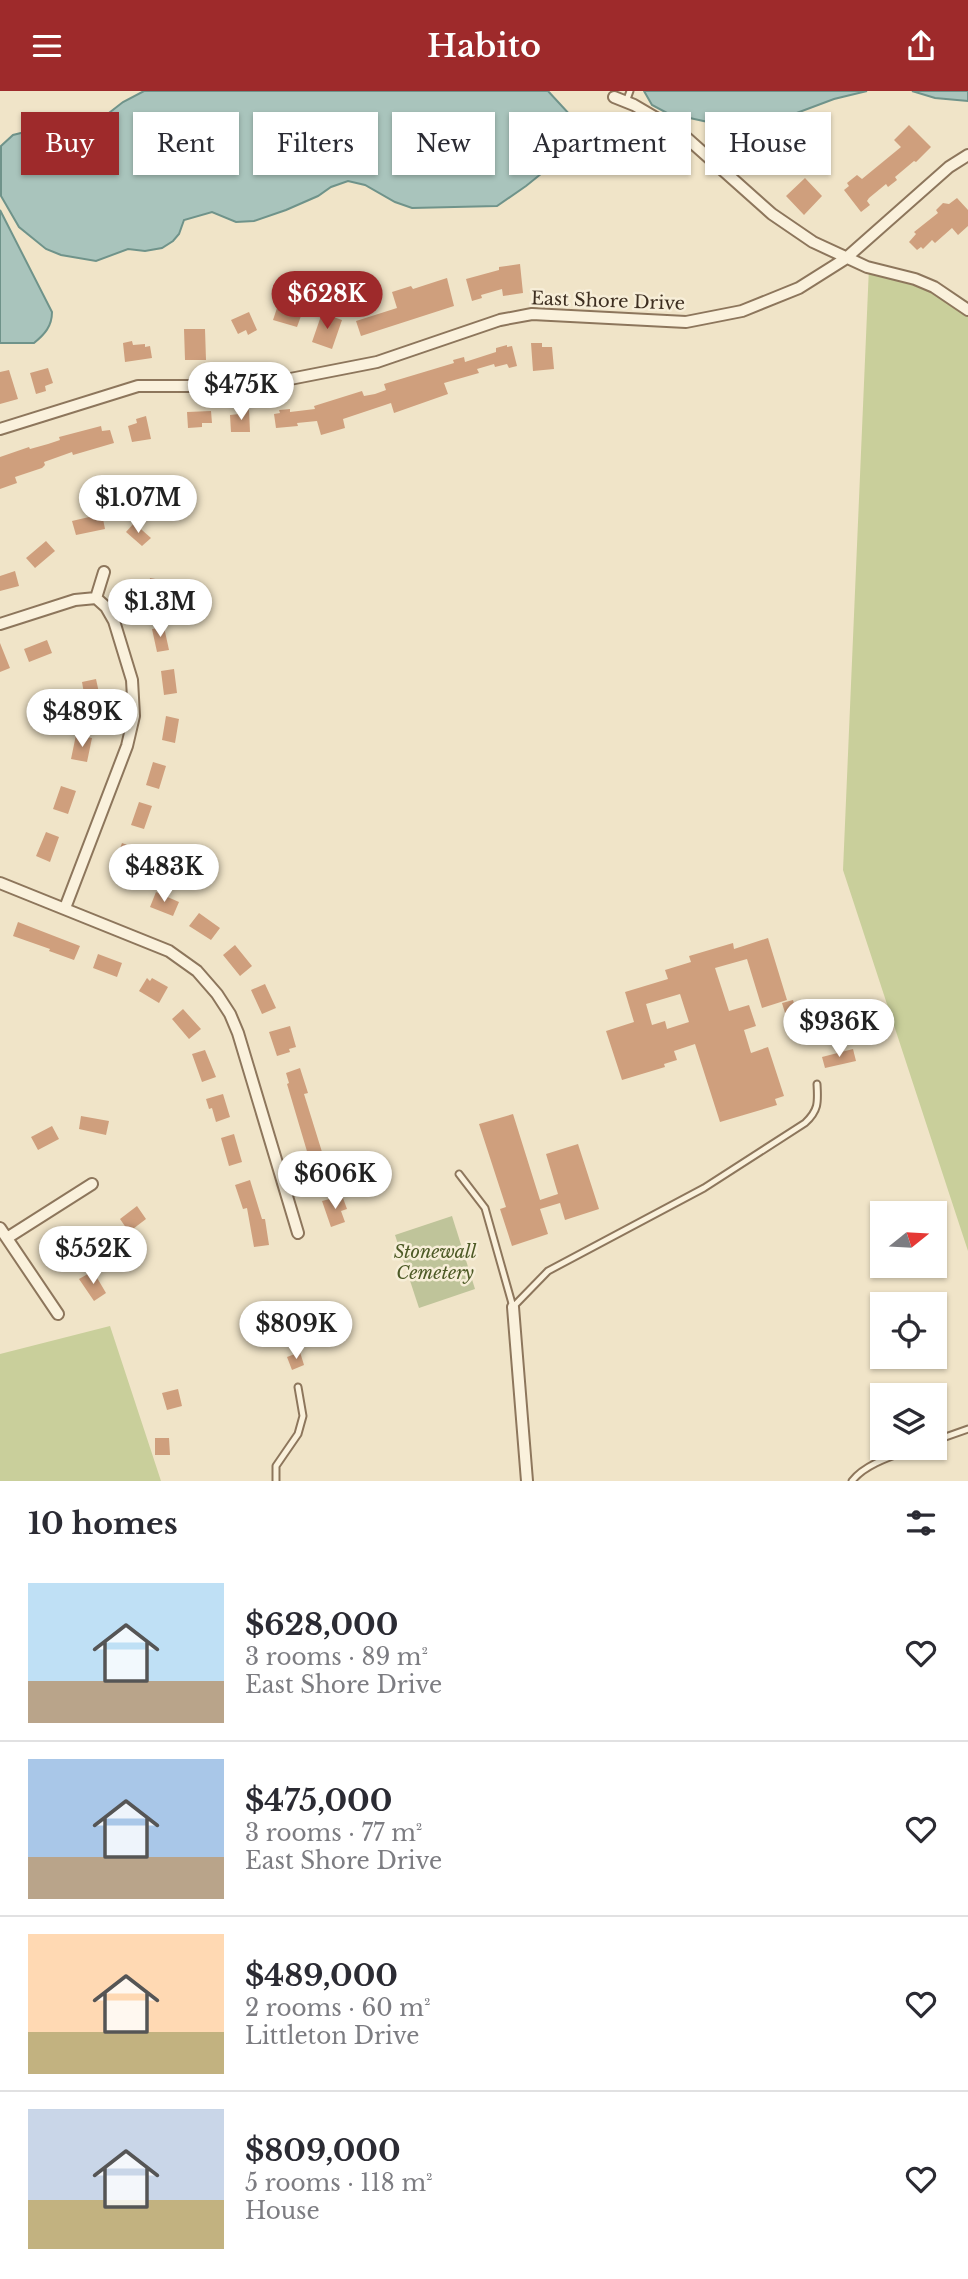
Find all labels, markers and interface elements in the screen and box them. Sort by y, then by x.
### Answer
text: Habito [427,26,541,66]
icon: menu [28,27,66,65]
icon: share [902,27,940,65]
chip: Buy [21,112,119,175]
chip: Rent [133,112,239,175]
chip: Filters [253,112,378,175]
chip: New [392,112,495,175]
chip: Apartment [509,112,691,175]
chip: House [705,112,831,175]
pin: $628K [278,271,376,331]
text: $628K [288,280,366,308]
street label: East Shore Drive [531,287,685,315]
pin: $475K [192,363,290,422]
text: $475K [204,371,278,399]
pin: $1.07M [81,475,195,535]
text: $1.07M [95,484,181,512]
pin: $1.3M [111,580,209,639]
text: $1.3M [124,588,196,616]
pin: $489K [33,689,131,749]
text: $489K [42,698,122,726]
pin: $483K [115,845,213,904]
text: $483K [125,853,203,881]
pin: $936K [790,999,888,1059]
text: $936K [799,1008,879,1036]
pin: $606K [286,1151,384,1211]
text: $606K [294,1160,376,1188]
north arrow [870,1201,947,1277]
map controls [870,1201,947,1460]
pin: $552K [44,1227,142,1286]
text: $552K [55,1235,131,1263]
park label: Stonewall Cemetery [394,1241,477,1284]
button: locate [870,1292,947,1369]
pin: $809K [247,1301,345,1361]
text: $809K [255,1310,337,1338]
button: layers [870,1383,947,1460]
icon: filters [902,1504,940,1542]
text: 10 homes [28,1505,178,1542]
text: $628,000 [245,1606,398,1643]
icon: home [84,1611,168,1695]
icon: heart [902,1634,940,1672]
text: 3 rooms · 89 m² [245,1643,428,1671]
text: East Shore Drive [245,1671,442,1699]
text: $475,000 [245,1782,392,1819]
icon: home [84,1787,168,1871]
icon: heart [902,1810,940,1848]
text: 3 rooms · 77 m² [245,1819,422,1847]
text: East Shore Drive [245,1847,442,1875]
text: $489,000 [245,1957,398,1994]
icon: home [84,1962,168,2046]
icon: heart [902,1985,940,2023]
text: 2 rooms · 60 m² [245,1994,431,2022]
text: Littleton Drive [245,2022,420,2050]
text: $809,000 [245,2132,401,2169]
icon: home [84,2137,168,2221]
icon: heart [902,2160,940,2198]
text: 5 rooms · 118 m² [245,2169,433,2197]
text: House [245,2197,320,2225]

